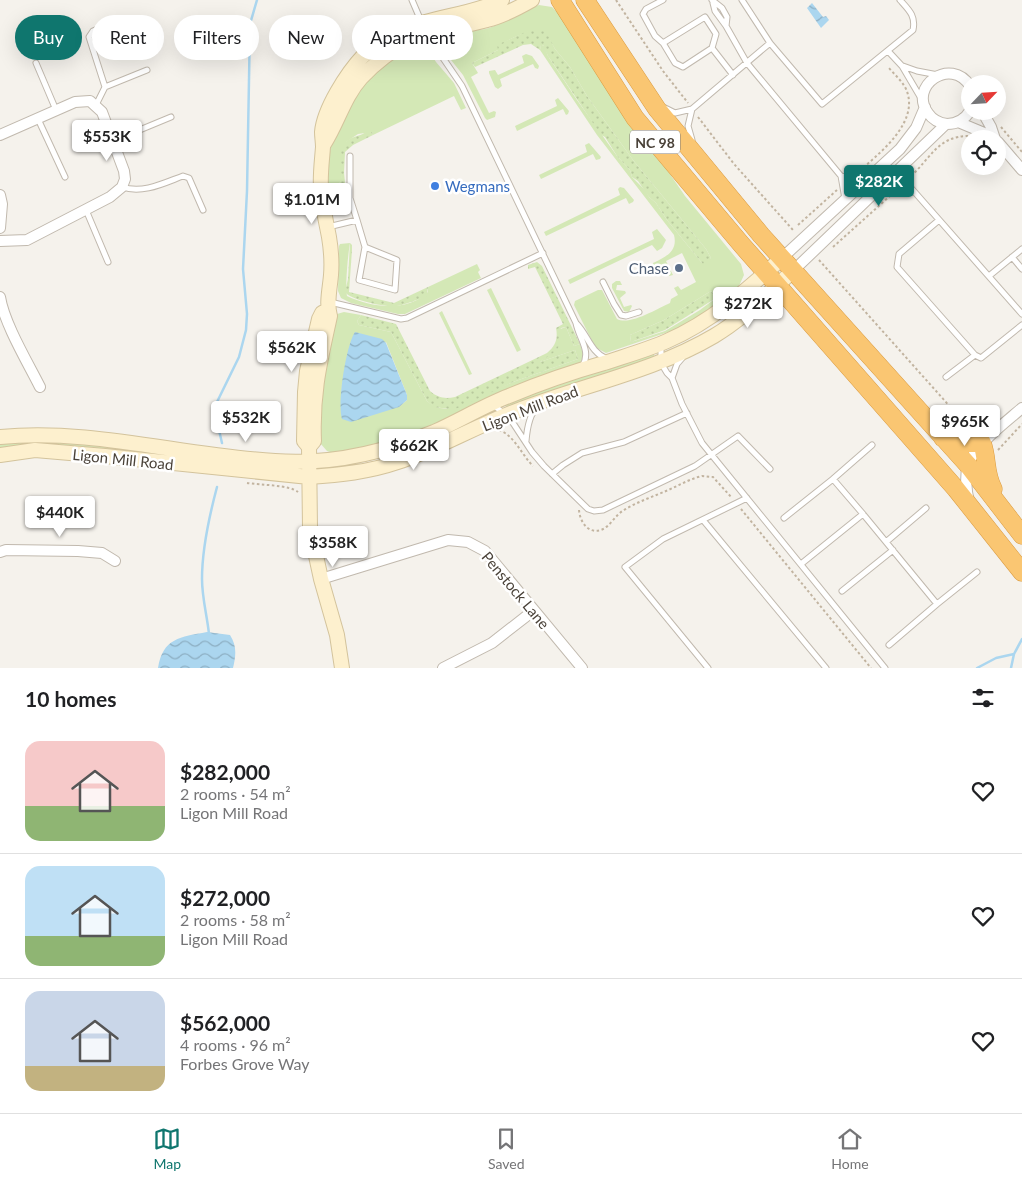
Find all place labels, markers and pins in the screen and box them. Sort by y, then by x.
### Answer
pin: $553K [72,120,142,162]
pin: $282K [844,164,914,207]
place label: Wegmans [445,177,510,195]
marker: Wegmans [429,180,441,192]
pin: $1.01M [271,182,353,225]
place label: Chase [629,259,669,277]
marker: Chase [673,262,685,274]
pin: $272K [713,286,783,329]
pin: $562K [257,330,327,373]
pin: $532K [211,400,281,443]
pin: $965K [930,404,1000,447]
pin: $662K [379,428,449,471]
pin: $440K [25,496,95,538]
pin: $358K [298,526,368,568]

